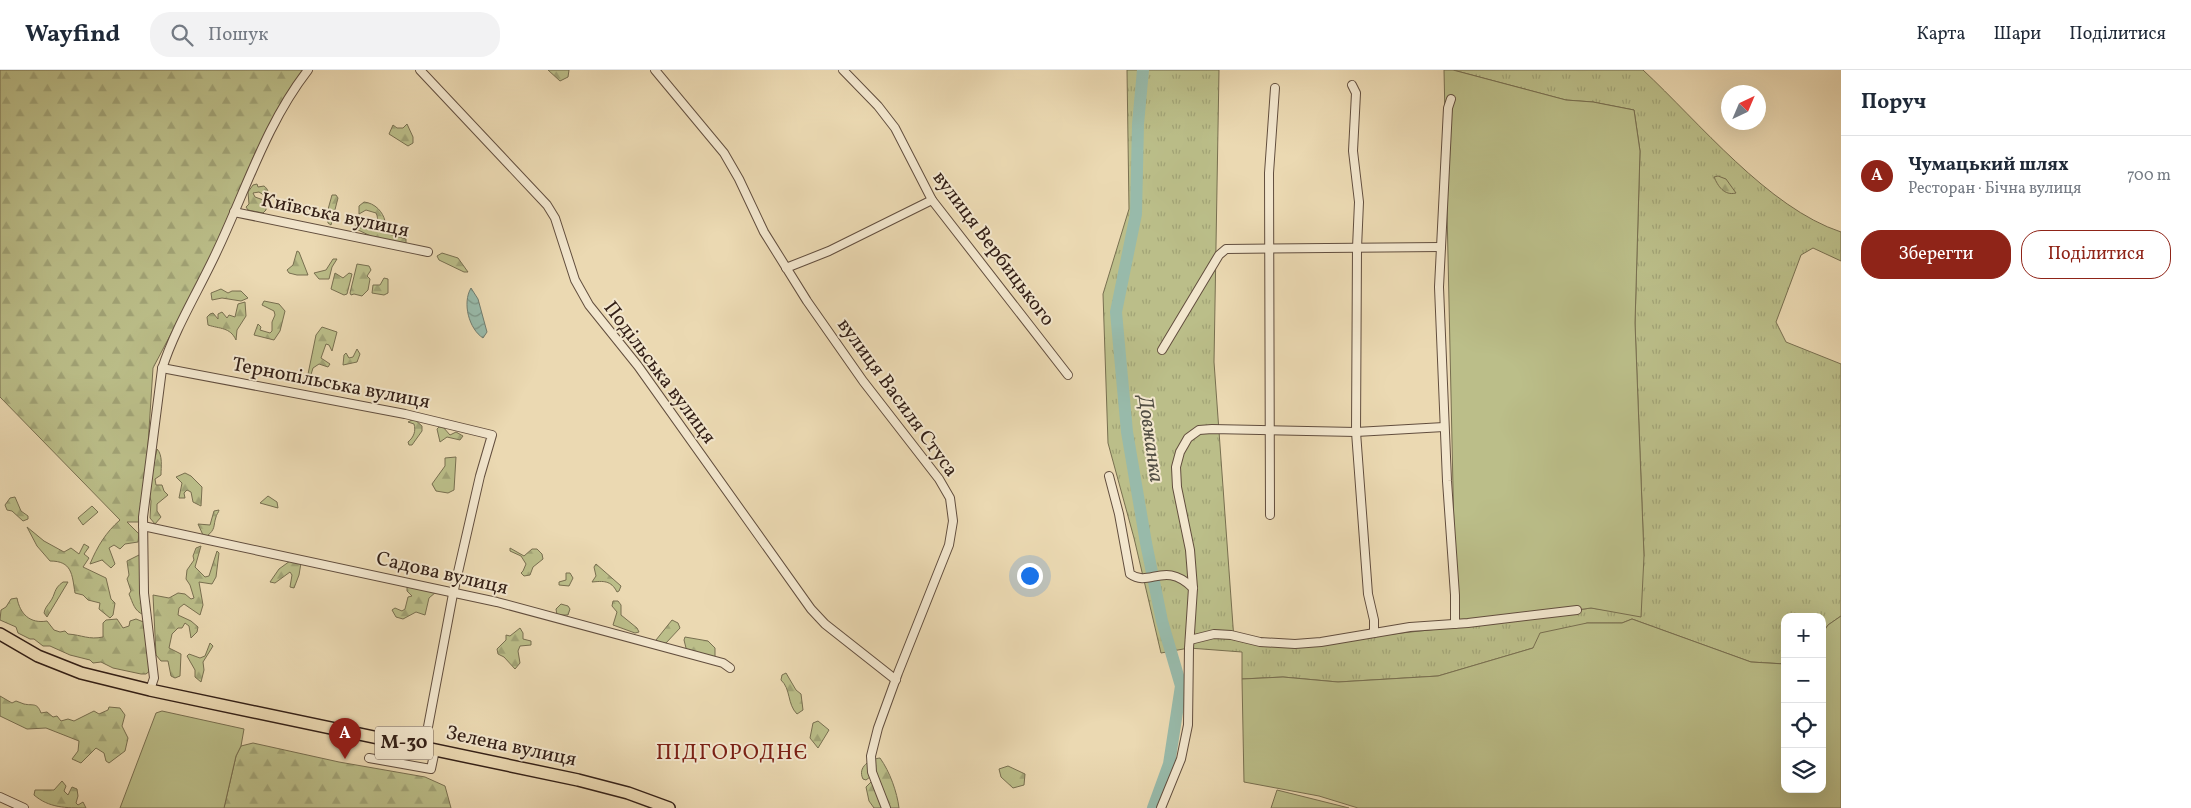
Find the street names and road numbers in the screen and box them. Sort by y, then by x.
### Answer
street label: вулиця Вербицького [925,166,1061,332]
street label: Київська вулиця [258,187,412,245]
street label: Подільська вулиця [596,296,722,450]
street label: вулиця Василя Стуса [830,313,964,483]
street label: Тернопільська вулиця [230,351,432,417]
street label: Садова вулиця [373,545,511,603]
street label: Зелена вулиця [443,719,579,775]
road number: М-30 [375,726,433,760]

